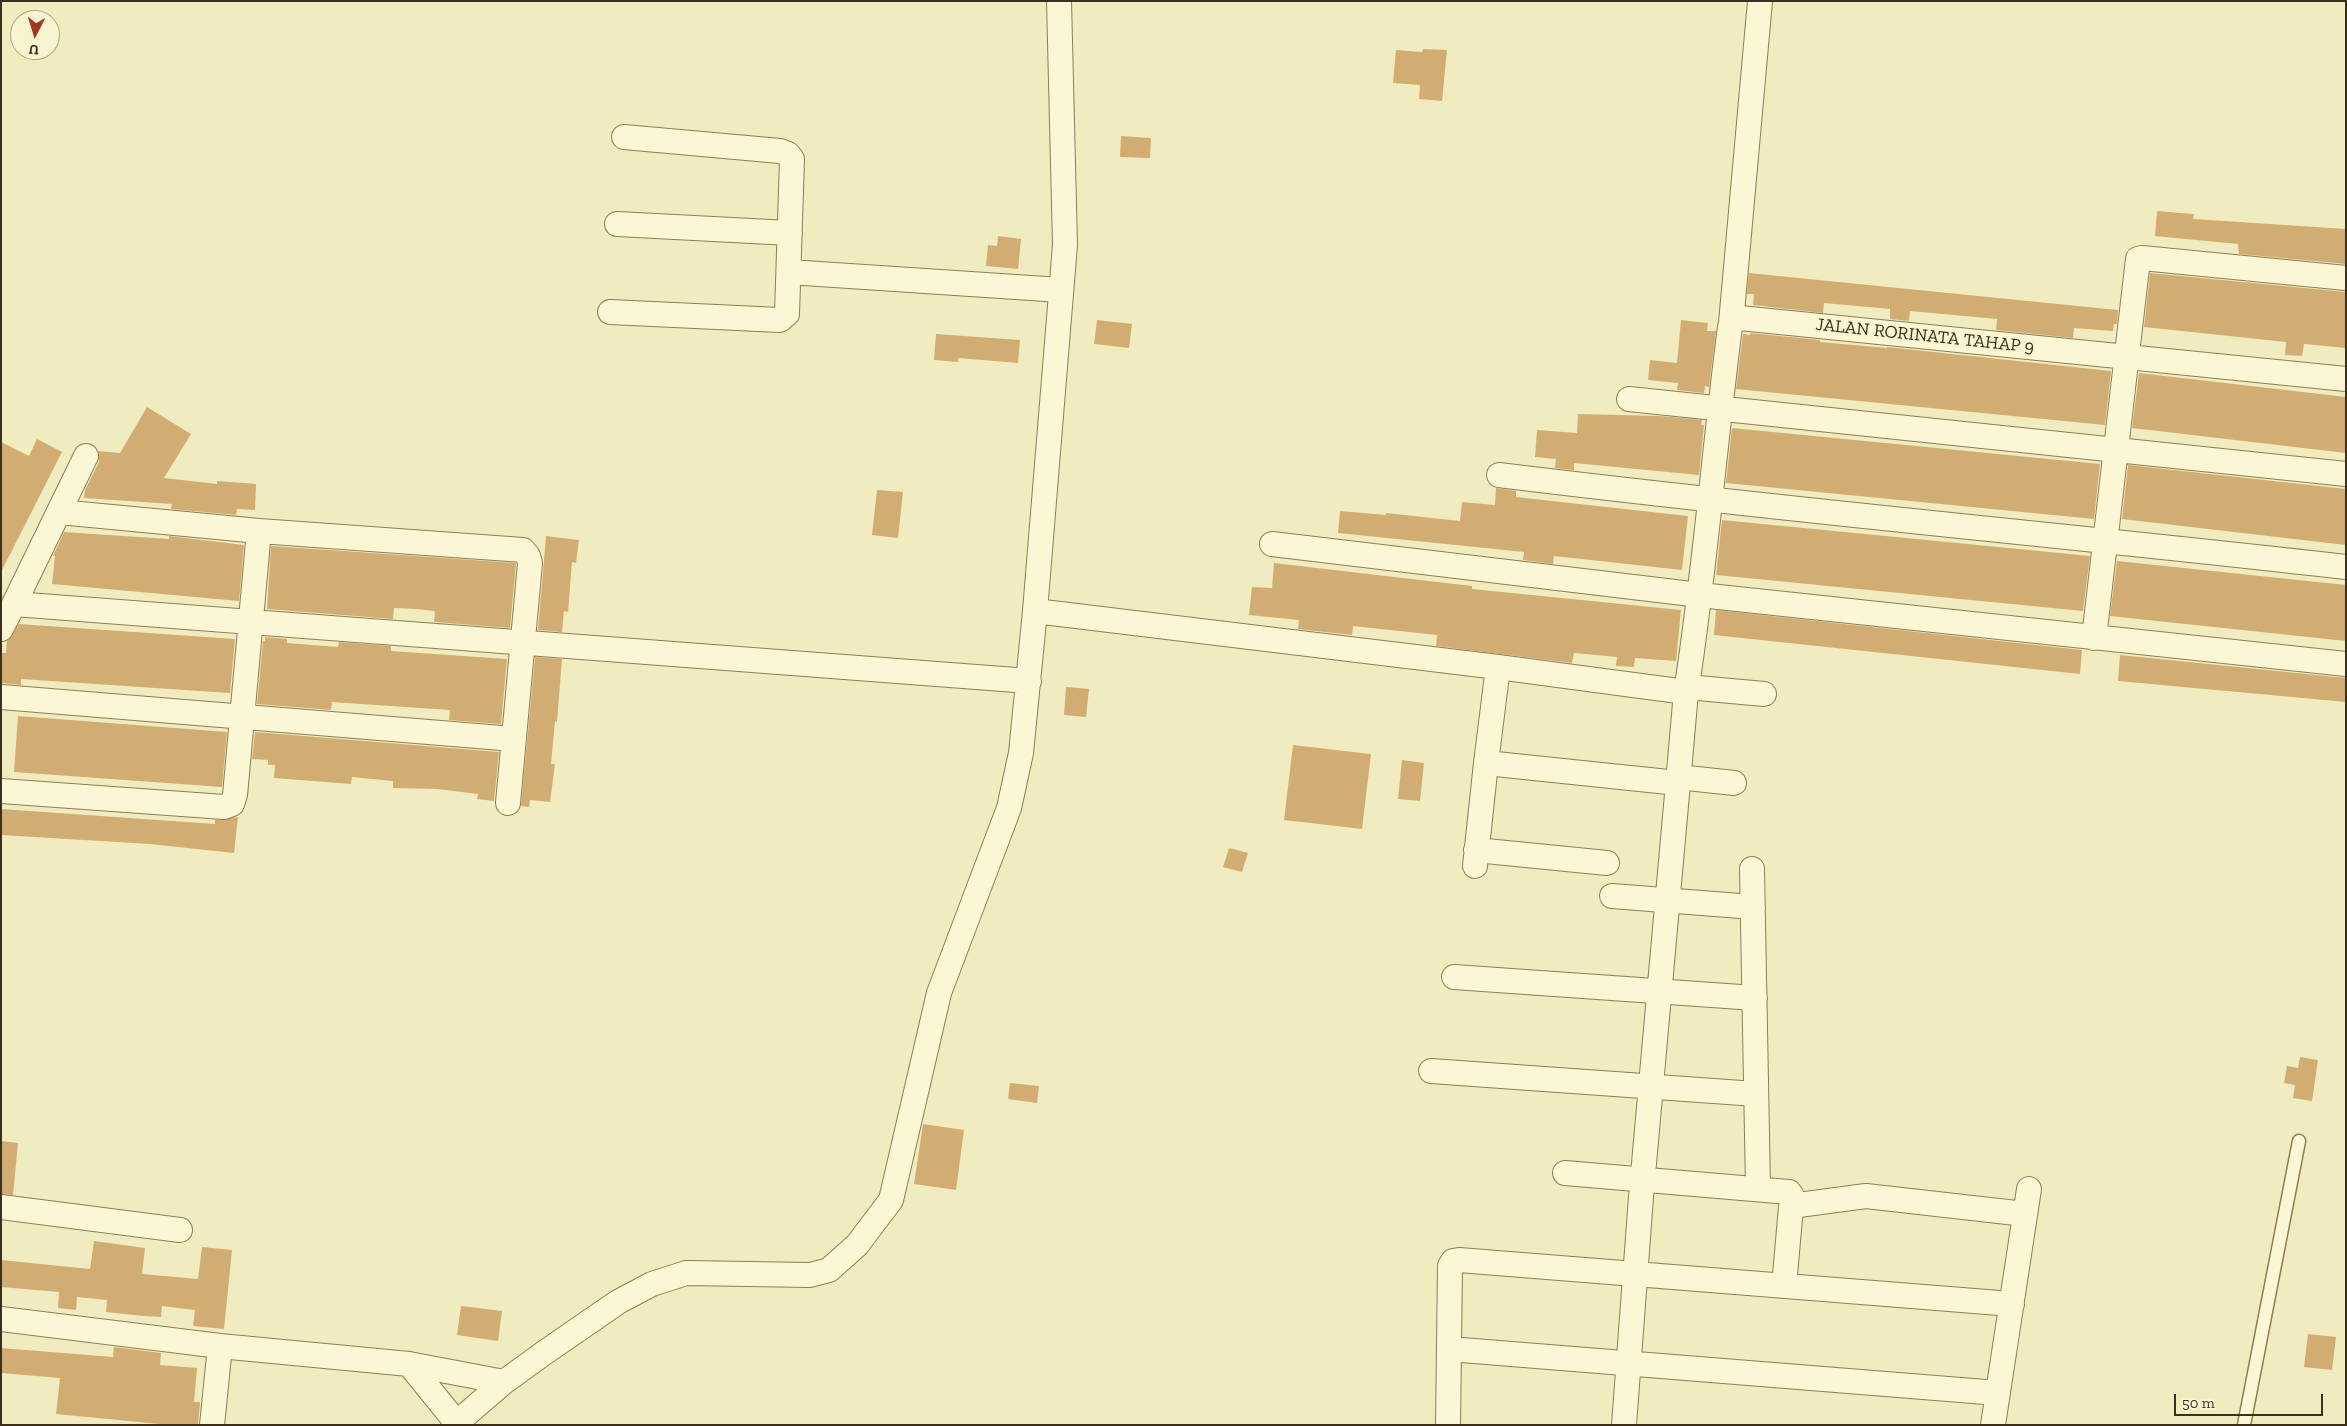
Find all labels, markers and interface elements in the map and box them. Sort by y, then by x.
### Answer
north arrow [10,10,60,60]
text: U [28,41,40,58]
street label: JALAN RORINATA TAHAP 9 [1815,314,2035,358]
scale bar [2177,1384,2326,1416]
text: 50 m [2182,1394,2215,1412]

